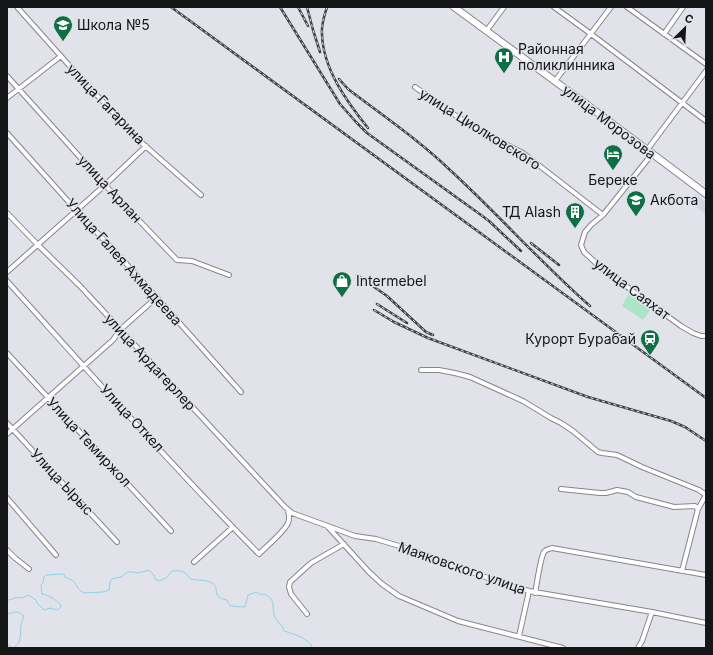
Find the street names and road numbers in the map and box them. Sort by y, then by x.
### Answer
street label: улица Гагарина [64,60,149,148]
street label: улица Морозова [559,81,659,162]
street label: улица Циолковского [416,84,544,173]
street label: улица Арлан [75,151,146,226]
street label: Улица Галея Ахмадеева [63,195,186,329]
street label: улица Саяхат [591,254,674,323]
street label: улица Ардагерлер [101,310,200,414]
street label: Улица Откел [97,380,168,455]
street label: Улица Темиржол [44,393,135,490]
street label: Улица Ырыс [27,445,97,518]
street label: Маяковского улица [396,538,528,597]

